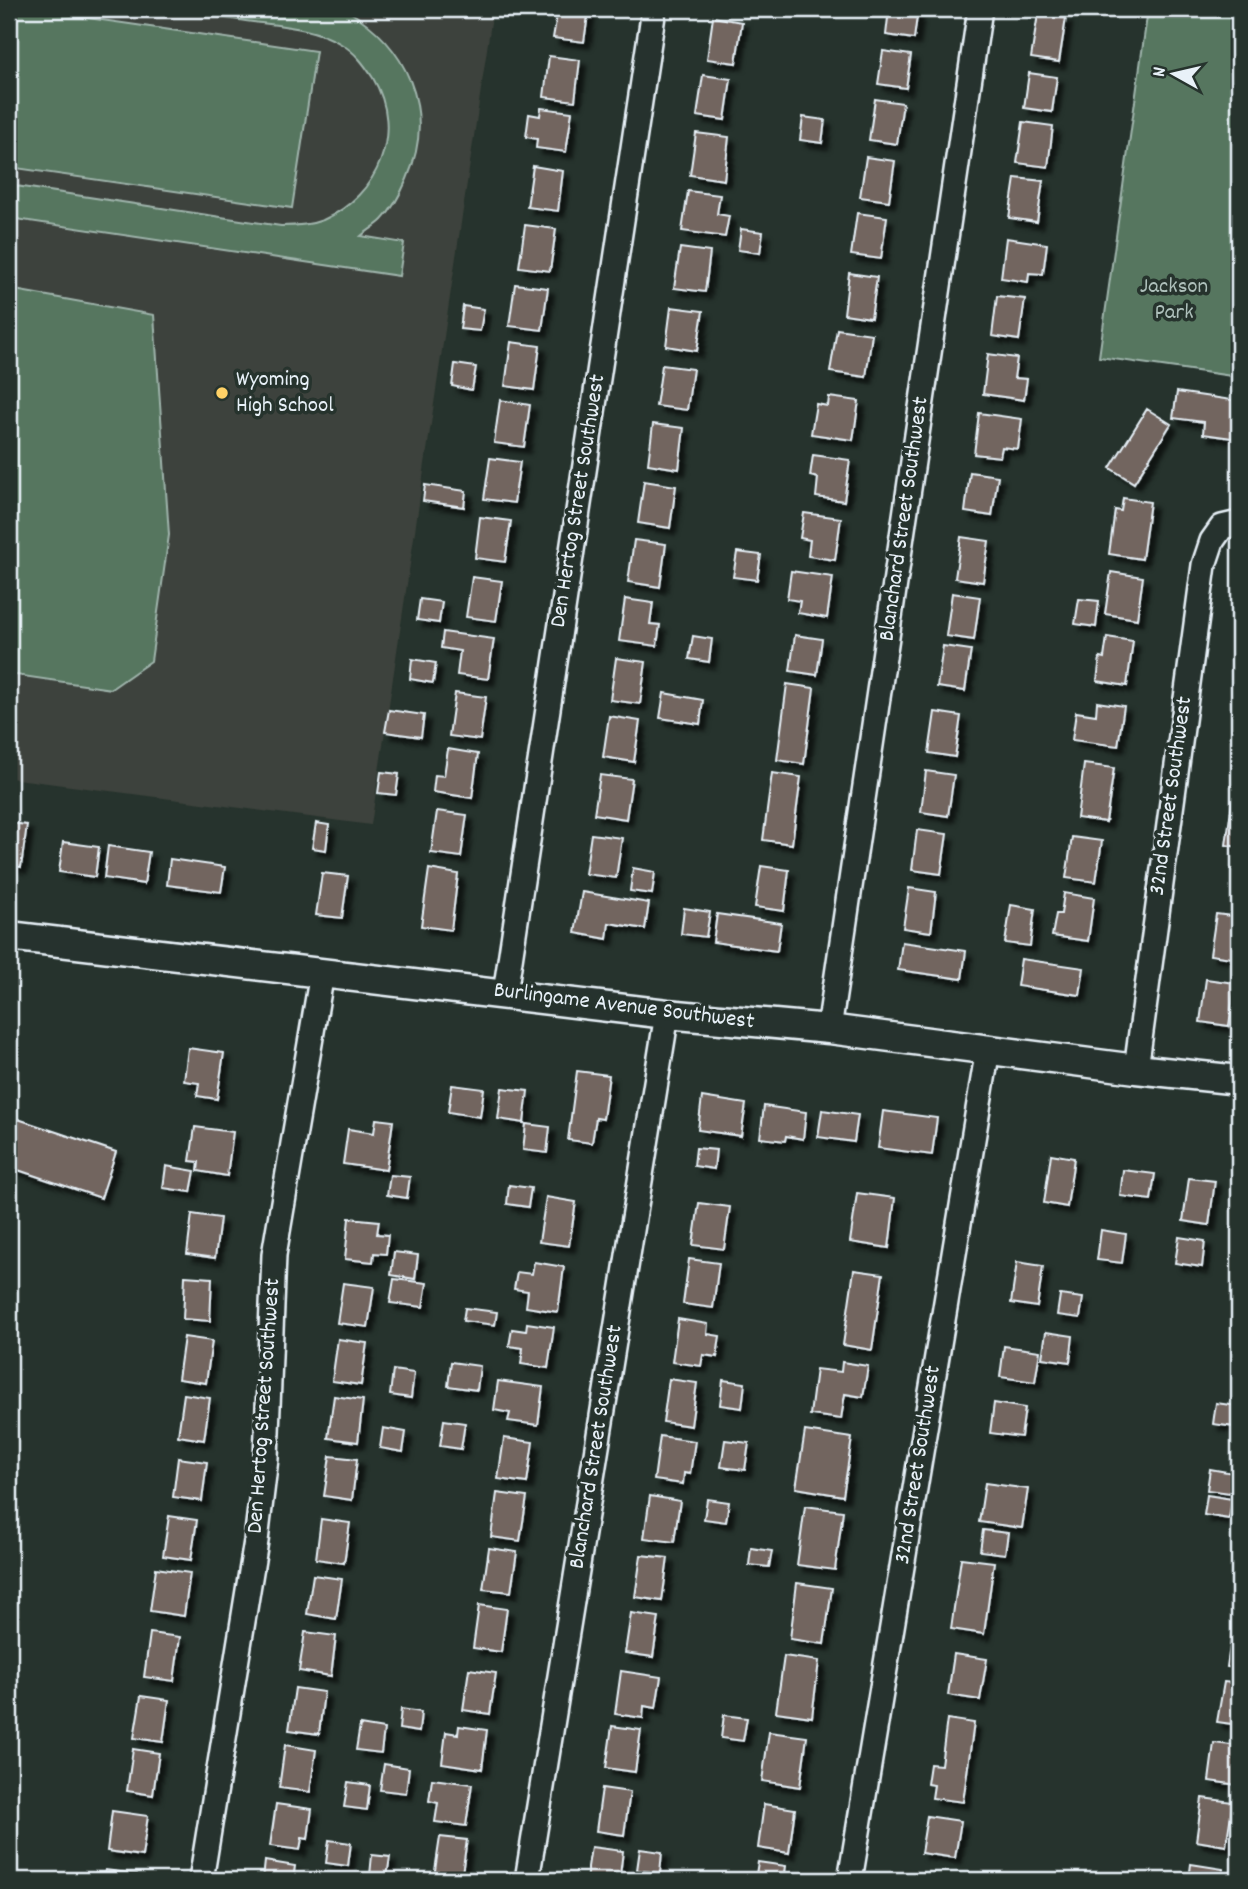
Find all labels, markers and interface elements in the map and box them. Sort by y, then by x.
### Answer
north arrow [1140,38,1210,108]
text: N [1147,66,1175,79]
park label: Jackson Park [1140,271,1208,330]
place label: Wyoming High School [236,364,334,423]
street label: Den Hertog Street Southwest [543,372,615,630]
marker: Wyoming High School [214,385,230,401]
street label: Blanchard Street Southwest [872,395,938,643]
street label: 32nd Street Southwest [1142,694,1202,898]
street label: Burlingame Avenue Southwest [492,975,756,1039]
street label: Den Hertog Street Southwest [240,1277,290,1535]
street label: Blanchard Street Southwest [561,1323,633,1571]
street label: 32nd Street Southwest [887,1363,951,1567]

